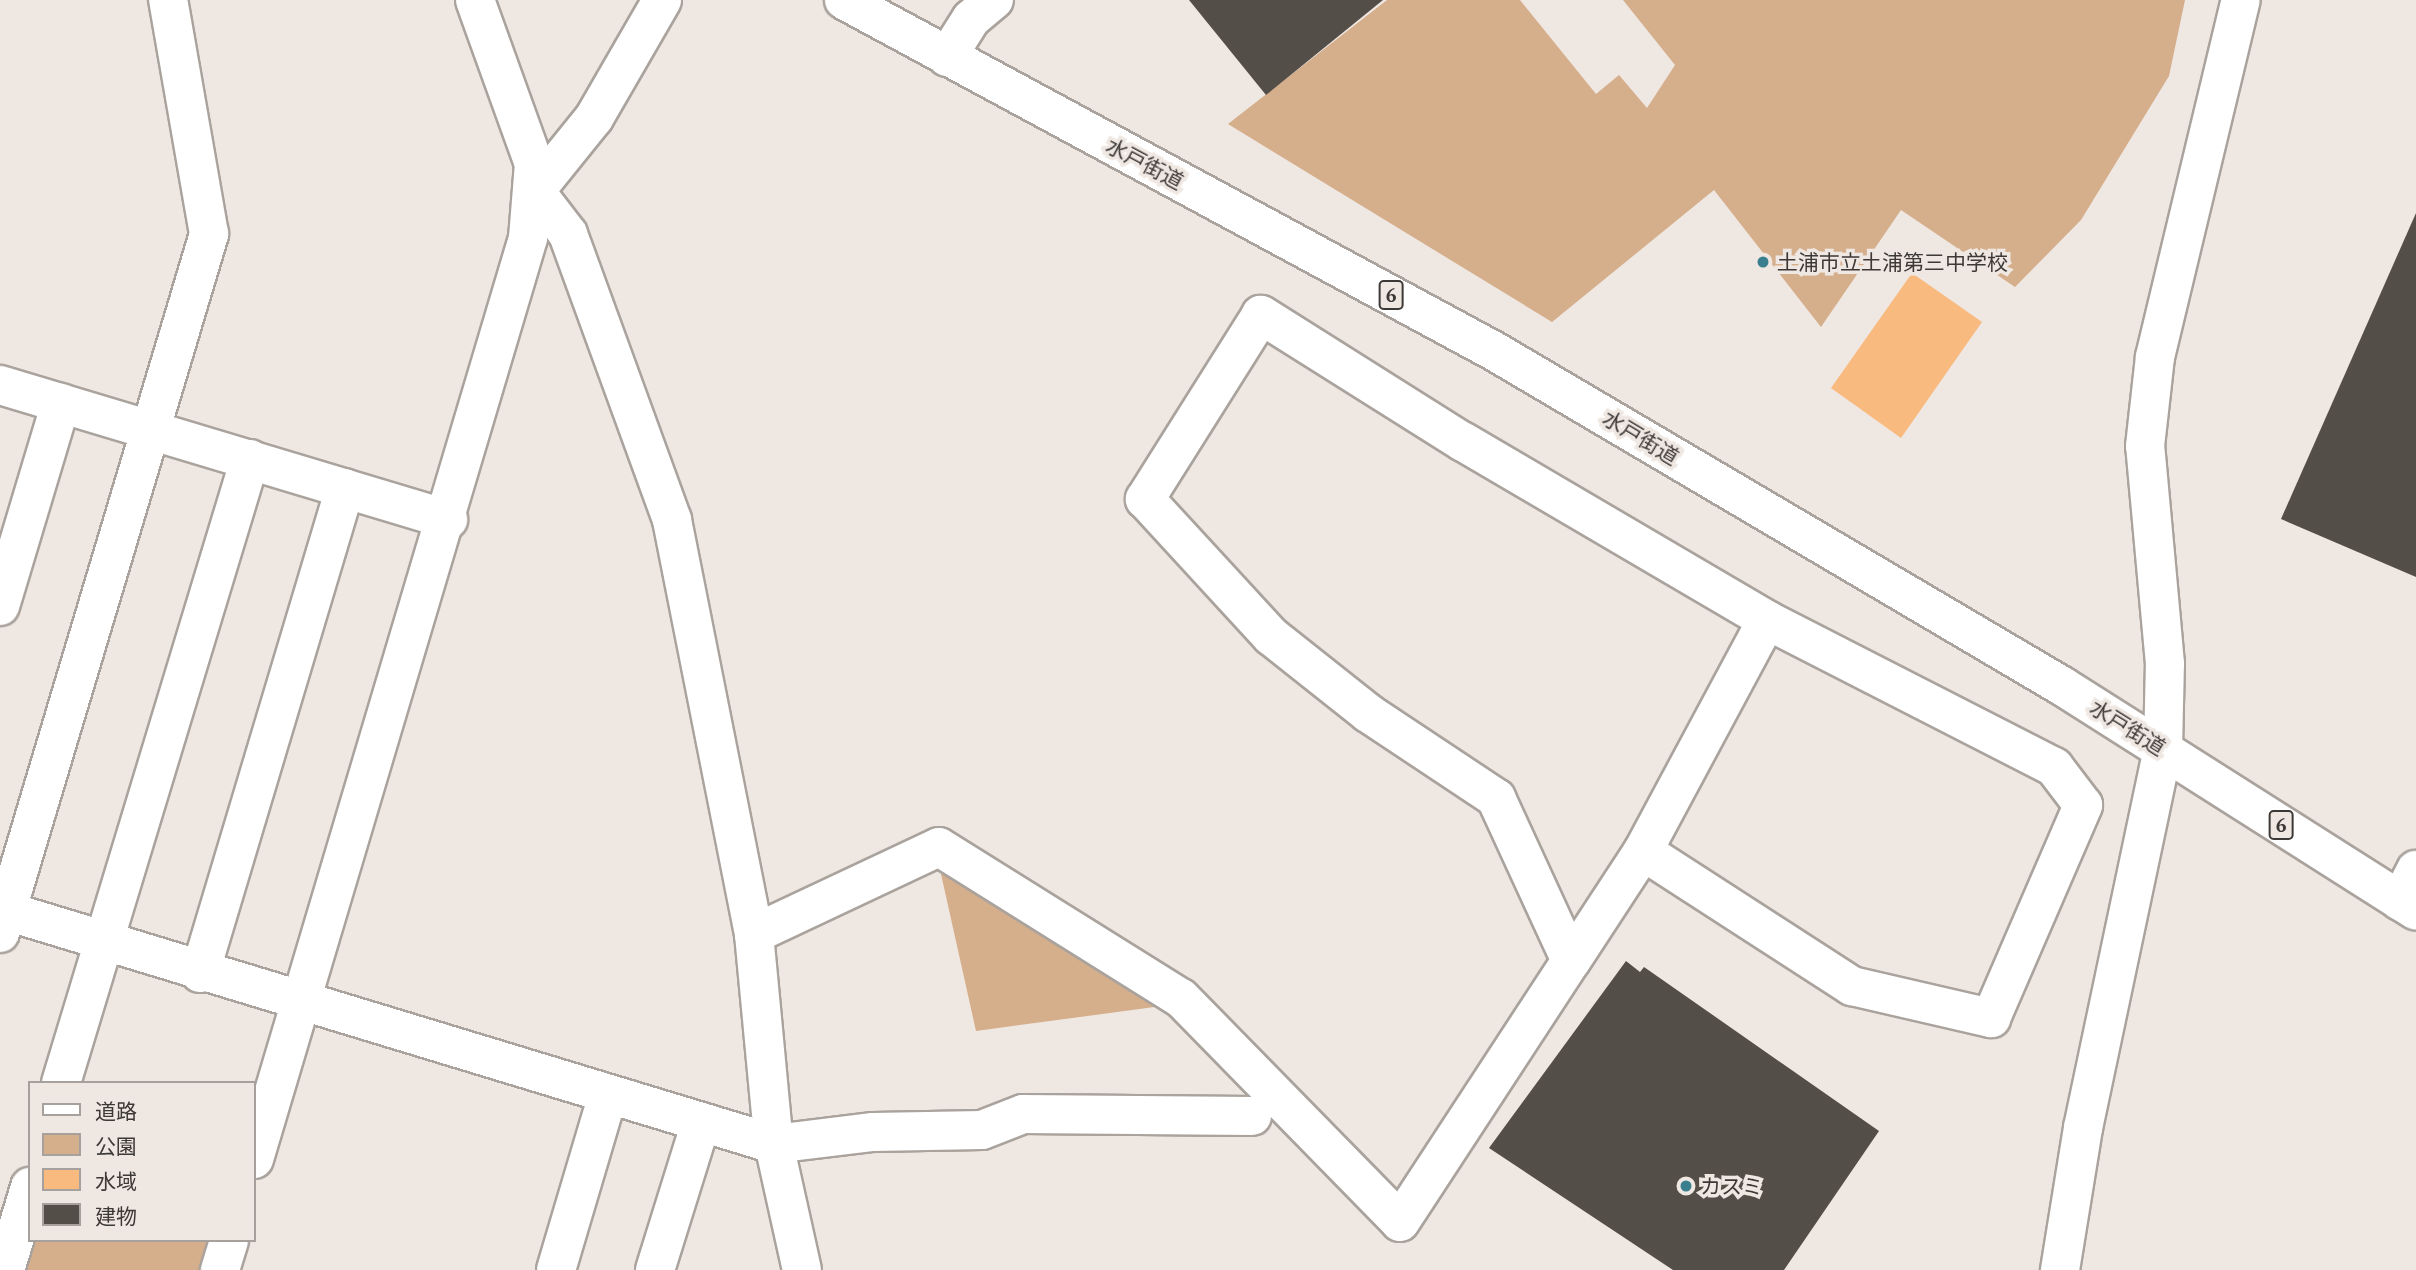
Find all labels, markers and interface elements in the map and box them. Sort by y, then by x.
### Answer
street label: 水戸街道 [1102,132,1188,194]
place label: 土浦市立土浦第三中学校 [1777,249,2008,275]
marker: 土浦市立土浦第三中学校 [1755,254,1771,270]
road number: 6 [1377,280,1405,310]
street label: 水戸街道 [1599,405,1683,469]
street label: 水戸街道 [2086,694,2170,760]
road number: 6 [2267,810,2295,840]
legend [28,1081,256,1242]
text: 道路 [95,1097,137,1125]
text: 公園 [95,1132,137,1160]
text: 水域 [95,1167,137,1195]
place label: カスミ [1700,1173,1763,1199]
marker: カスミ [1678,1178,1694,1194]
text: 建物 [95,1202,137,1230]

